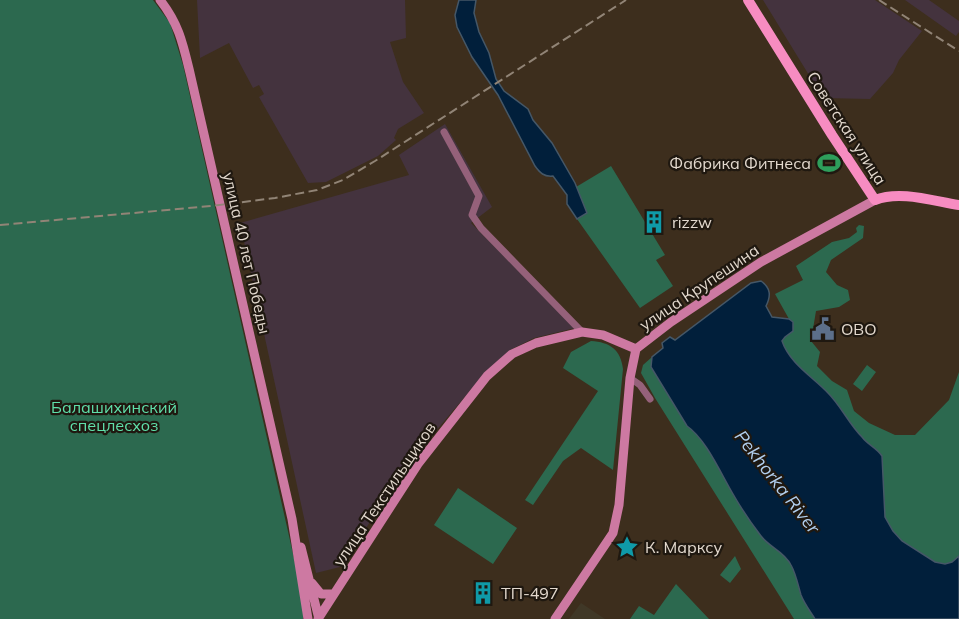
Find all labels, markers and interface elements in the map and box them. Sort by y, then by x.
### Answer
street label: Советская улица [803,68,891,188]
sports icon: Фабрика Фитнеса [816,150,842,176]
place label: Фабрика Фитнеса [669,153,811,173]
street label: улица 40 лет Победы [219,170,275,336]
building icon: rizzw [641,209,667,235]
place label: rizzw [672,212,712,232]
street label: улица Крупешина [635,240,763,334]
public building icon: ОВО [810,316,836,342]
place label: ОВО [841,319,877,339]
park label: Балашихинский спецлесхоз [51,397,177,435]
street label: улица Текстильщиков [328,418,440,570]
water label: Pekhorka River [730,425,826,539]
place icon: К. Марксу [614,534,640,560]
place label: К. Марксу [645,537,722,557]
building icon: ТП-497 [470,580,496,606]
place label: ТП-497 [501,583,559,603]

